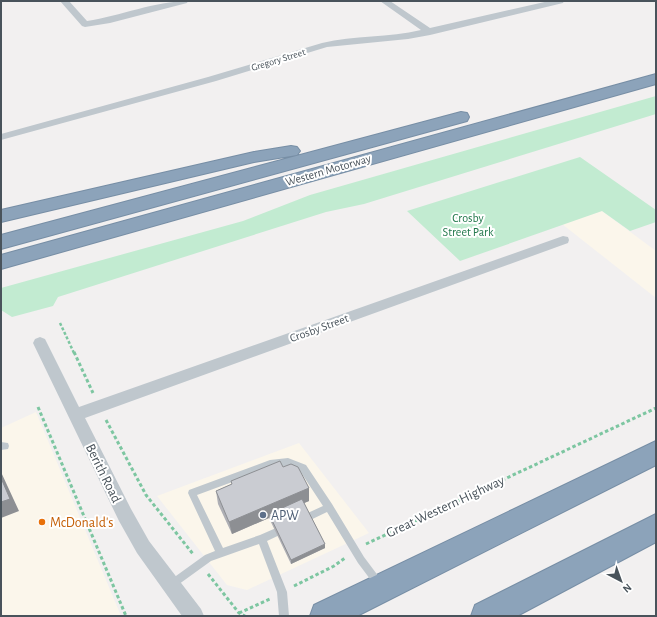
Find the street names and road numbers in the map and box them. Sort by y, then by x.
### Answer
street label: Gregory Street [250,47,307,73]
street label: Western Motorway [284,152,372,189]
street label: Crosby Street [288,312,350,345]
street label: Berith Road [83,442,123,505]
street label: Great Western Highway [384,473,507,540]

